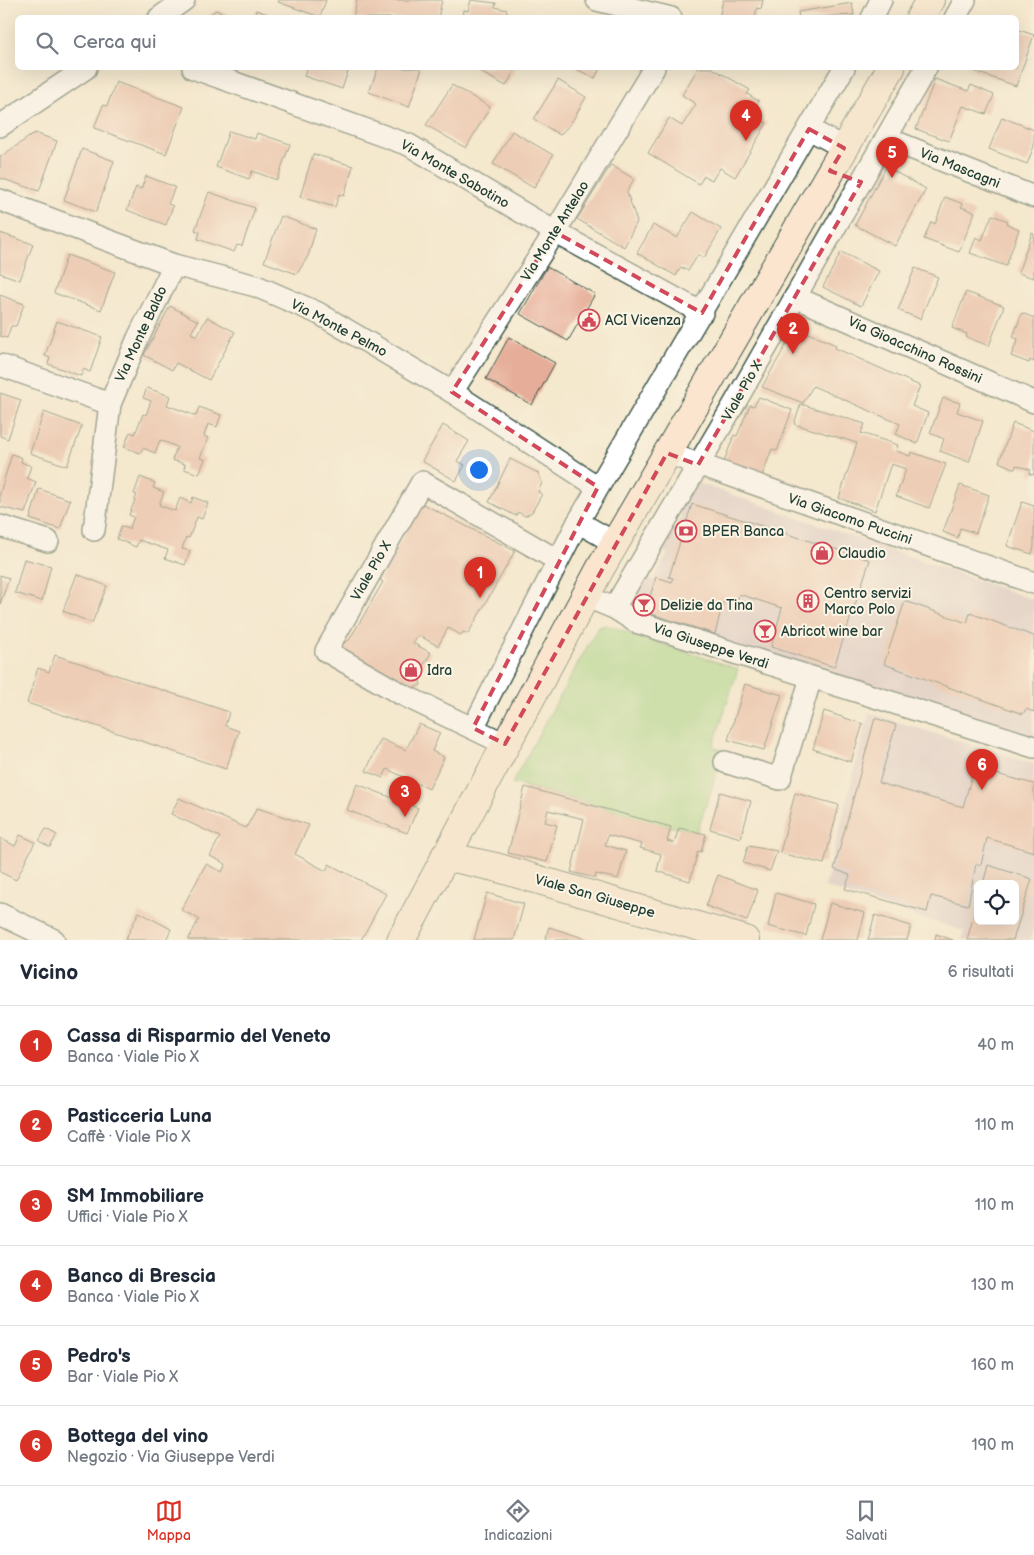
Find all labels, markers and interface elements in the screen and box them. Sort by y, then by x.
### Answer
search box [15,15,1019,70]
icon: search [33,29,61,57]
text: Cerca qui [73,31,156,54]
pin: 4 [730,100,762,141]
street label: Via Monte Sabotino [398,136,512,212]
pin: 5 [876,137,908,178]
street label: Via Mascagni [917,144,1003,192]
street label: Via Monte Antelao [517,178,593,284]
street label: Via Monte Baldo [111,283,171,385]
street label: Via Monte Pelmo [288,295,390,361]
public building icon: ACI Vicenza [577,308,601,332]
place label: ACI Vicenza [605,312,681,329]
pin: 2 [777,313,809,354]
street label: Via Gioacchino Rossini [845,313,985,387]
street label: Viale Pio X [718,358,766,424]
your location [466,457,492,483]
street label: Via Giacomo Puccini [786,490,914,548]
bank icon: BPER Banca [674,519,698,543]
place label: BPER Banca [702,523,784,540]
street label: Viale Pio X [347,538,395,604]
shop icon: Claudio [810,541,834,565]
place label: Claudio [838,545,886,562]
pin: 1 [464,557,496,598]
place label: Centro servizi Marco Polo [824,585,911,618]
building icon: Centro servizi Marco Polo [796,589,820,613]
bar icon: Delizie da Tina [632,593,656,617]
place label: Delizie da Tina [660,597,753,614]
street label: Via Giuseppe Verdi [651,619,771,673]
bar icon: Abricot wine bar [753,619,777,643]
place label: Abricot wine bar [781,623,884,640]
shop icon: Idra [399,658,423,682]
place label: Idra [427,662,452,679]
pin: 6 [966,749,998,790]
pin: 3 [389,776,421,817]
street label: Viale San Giuseppe [533,871,657,921]
map controls [974,880,1019,925]
button: locate [974,880,1019,925]
text: Vicino [20,960,78,985]
text: 6 risultati [948,963,1014,982]
text: Cassa di Risparmio del Veneto [67,1025,331,1048]
text: 1 [33,1036,39,1055]
text: 40 m [977,1036,1014,1055]
text: Banca · Viale Pio X [67,1048,199,1067]
text: Pasticceria Luna [67,1105,212,1128]
text: 2 [31,1116,41,1135]
text: 110 m [975,1116,1014,1135]
text: Caffè · Viale Pio X [67,1128,190,1147]
text: SM Immobiliare [67,1185,204,1208]
text: 3 [31,1196,41,1215]
text: 110 m [975,1196,1014,1215]
text: Uffici · Viale Pio X [67,1208,188,1227]
text: Banco di Brescia [67,1265,216,1288]
text: 4 [31,1276,41,1295]
text: 130 m [971,1276,1014,1295]
text: Banca · Viale Pio X [67,1288,199,1307]
text: Pedro's [67,1345,131,1368]
text: 5 [31,1356,41,1375]
text: 160 m [971,1356,1014,1375]
text: Bar · Viale Pio X [67,1368,178,1387]
text: Bottega del vino [67,1425,208,1448]
text: 6 [31,1436,41,1455]
text: 190 m [972,1436,1014,1455]
text: Negozio · Via Giuseppe Verdi [67,1448,275,1467]
tab: Mappa [147,1497,191,1544]
tab: Indicazioni [484,1497,552,1544]
tab: Salvati [846,1497,887,1544]

